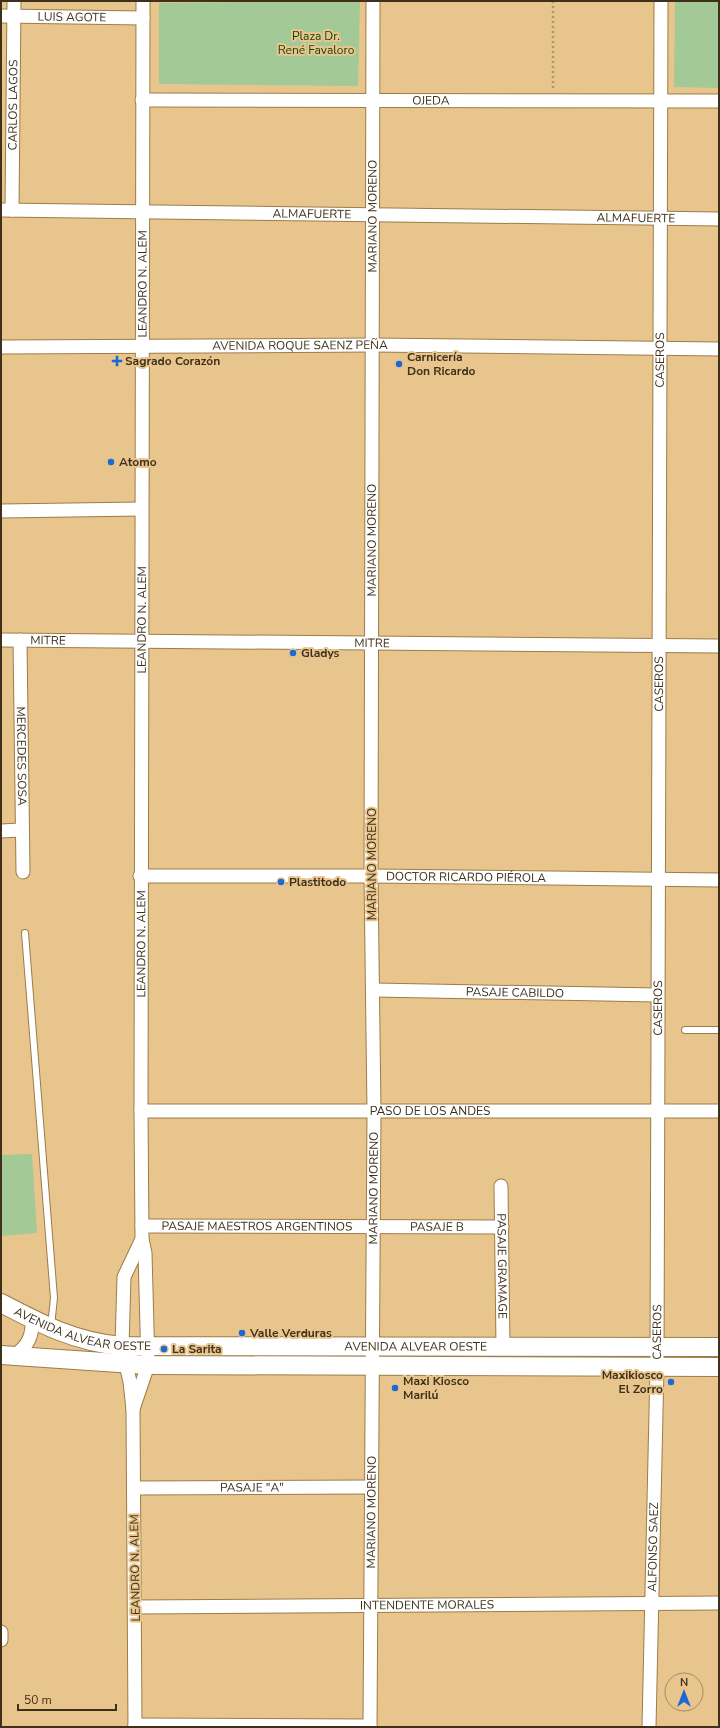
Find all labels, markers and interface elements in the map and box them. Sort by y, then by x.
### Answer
street label: LUIS AGOTE [38,9,106,25]
park label: Plaza Dr. René Favaloro [278,28,355,58]
street label: CARLOS LAGOS [5,60,21,150]
street label: OJEDA [412,92,450,109]
street label: MARIANO MORENO [364,160,381,272]
street label: ALMAFUERTE [273,205,351,222]
street label: ALMAFUERTE [597,209,675,226]
street label: LEANDRO N. ALEM [134,230,151,338]
street label: CASEROS [652,332,668,388]
street label: AVENIDA ROQUE SAENZ PEÑA [212,337,388,354]
place label: Carnicería Don Ricardo [407,349,476,379]
place label: Sagrado Corazón [125,353,220,369]
marker: Sagrado Corazón [112,356,122,366]
marker: Carnicería Don Ricardo [394,359,404,369]
place label: Atomo [119,454,157,470]
marker: Atomo [106,457,116,467]
street label: MARIANO MORENO [364,484,380,596]
street label: LEANDRO N. ALEM [134,566,150,674]
street label: MITRE [30,632,66,649]
street label: MITRE [354,635,390,651]
place label: Gladys [301,645,340,661]
marker: Gladys [288,648,298,658]
street label: CASEROS [651,656,667,712]
street label: MERCEDES SOSA [13,706,30,806]
street label: MARIANO MORENO [364,808,380,920]
street label: DOCTOR RICARDO PIÉROLA [386,868,546,886]
place label: Plastitodo [289,874,346,890]
marker: Plastitodo [276,877,286,887]
street label: LEANDRO N. ALEM [133,890,149,998]
street label: CASEROS [650,980,666,1036]
street label: PASAJE CABILDO [466,984,564,1001]
street label: PASO DE LOS ANDES [370,1103,490,1119]
street label: MARIANO MORENO [365,1132,382,1244]
street label: PASAJE GRAMAGE [493,1213,511,1319]
street label: PASAJE MAESTROS ARGENTINOS [162,1218,352,1235]
street label: PASAJE B [410,1219,464,1235]
street label: AVENIDA ALVEAR OESTE [11,1303,151,1354]
street label: CASEROS [649,1304,665,1360]
place label: Valle Verduras [249,1325,332,1341]
marker: Valle Verduras [237,1328,247,1338]
street label: AVENIDA ALVEAR OESTE [344,1338,487,1355]
place label: La Sarita [172,1341,222,1357]
marker: La Sarita [159,1344,169,1354]
place label: Maxikiosco El Zorro [602,1367,663,1397]
place label: Maxi Kiosco Marilú [403,1373,469,1403]
marker: Maxikiosco El Zorro [666,1377,676,1387]
marker: Maxi Kiosco Marilú [390,1383,400,1393]
street label: MARIANO MORENO [363,1456,380,1568]
street label: PASAJE "A" [220,1479,284,1496]
street label: ALFONSO SAEZ [644,1502,662,1592]
street label: LEANDRO N. ALEM [126,1514,144,1622]
street label: INTENDENTE MORALES [360,1597,494,1613]
north arrow [664,1672,704,1712]
text: N [680,1675,688,1690]
scale bar [18,1686,116,1712]
text: 50 m [24,1692,52,1708]

